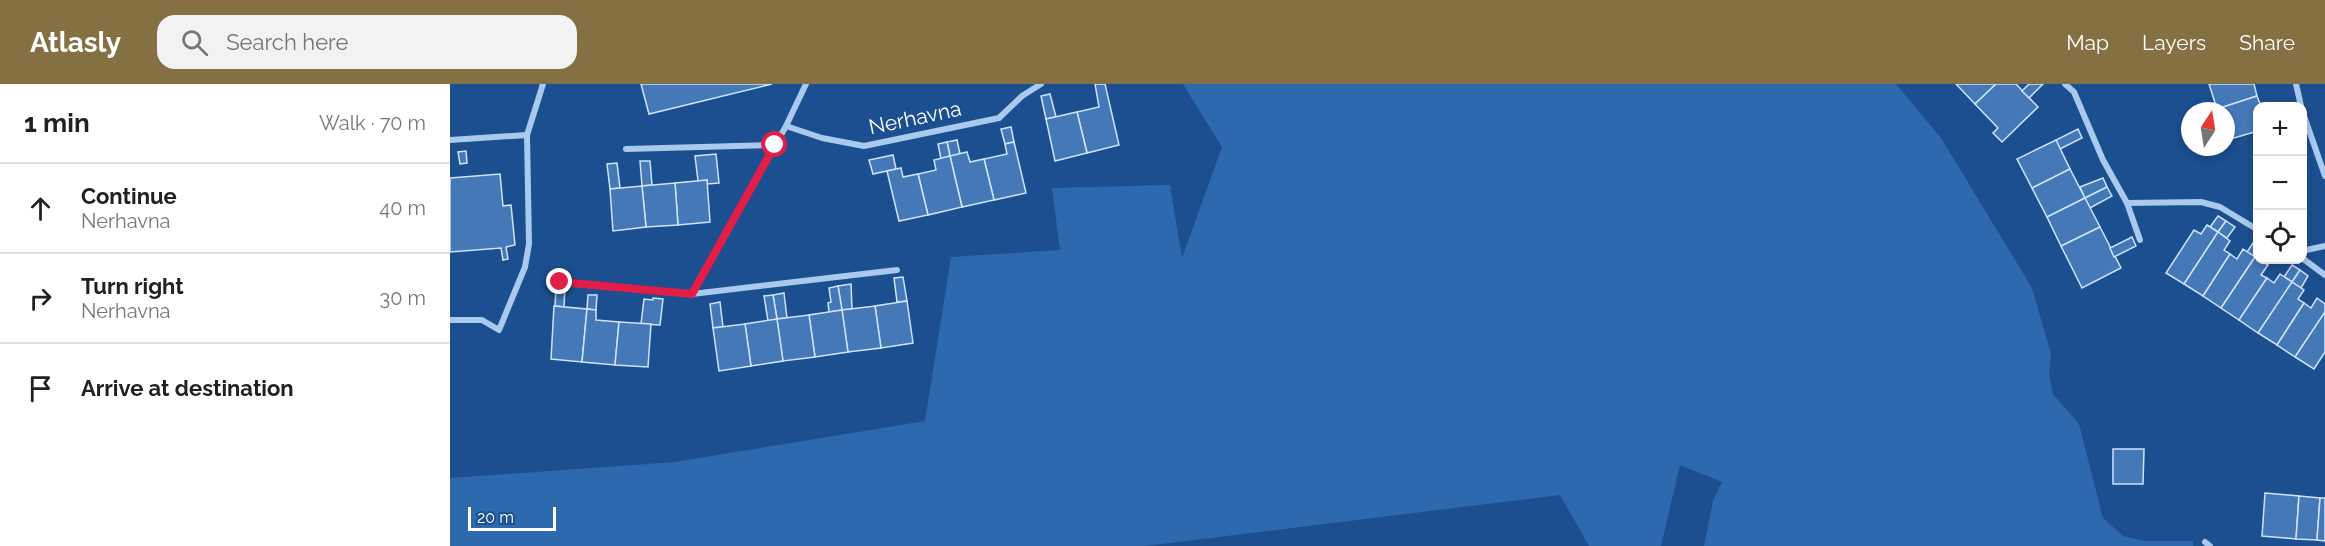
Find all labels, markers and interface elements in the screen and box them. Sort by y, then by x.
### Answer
search box [157,15,577,69]
text: Atlasly [30,26,121,59]
icon: search [178,26,211,59]
text: Search here [226,29,348,55]
text: Map [2066,30,2109,55]
text: Layers [2142,30,2206,55]
text: Share [2239,30,2295,55]
street label: Nerhavna [866,96,963,140]
north arrow [2181,102,2235,156]
map controls [2253,102,2307,264]
button: + [2253,102,2307,156]
text: 1 min [24,108,90,138]
text: Walk · 70 m [319,111,426,135]
route start [761,131,787,157]
button: − [2253,156,2307,210]
text: Continue [81,183,177,209]
icon: ahead [24,192,57,225]
text: 40 m [379,196,426,220]
text: Nerhavna [81,209,171,233]
button: locate [2253,210,2307,264]
route end [546,268,572,294]
text: Turn right [81,273,184,299]
icon: right [24,282,57,315]
text: 30 m [380,286,426,310]
text: Nerhavna [81,299,171,323]
icon: arrive [24,372,57,405]
text: Arrive at destination [81,375,294,401]
scale bar [468,504,556,532]
text: 20 m [477,508,514,527]

